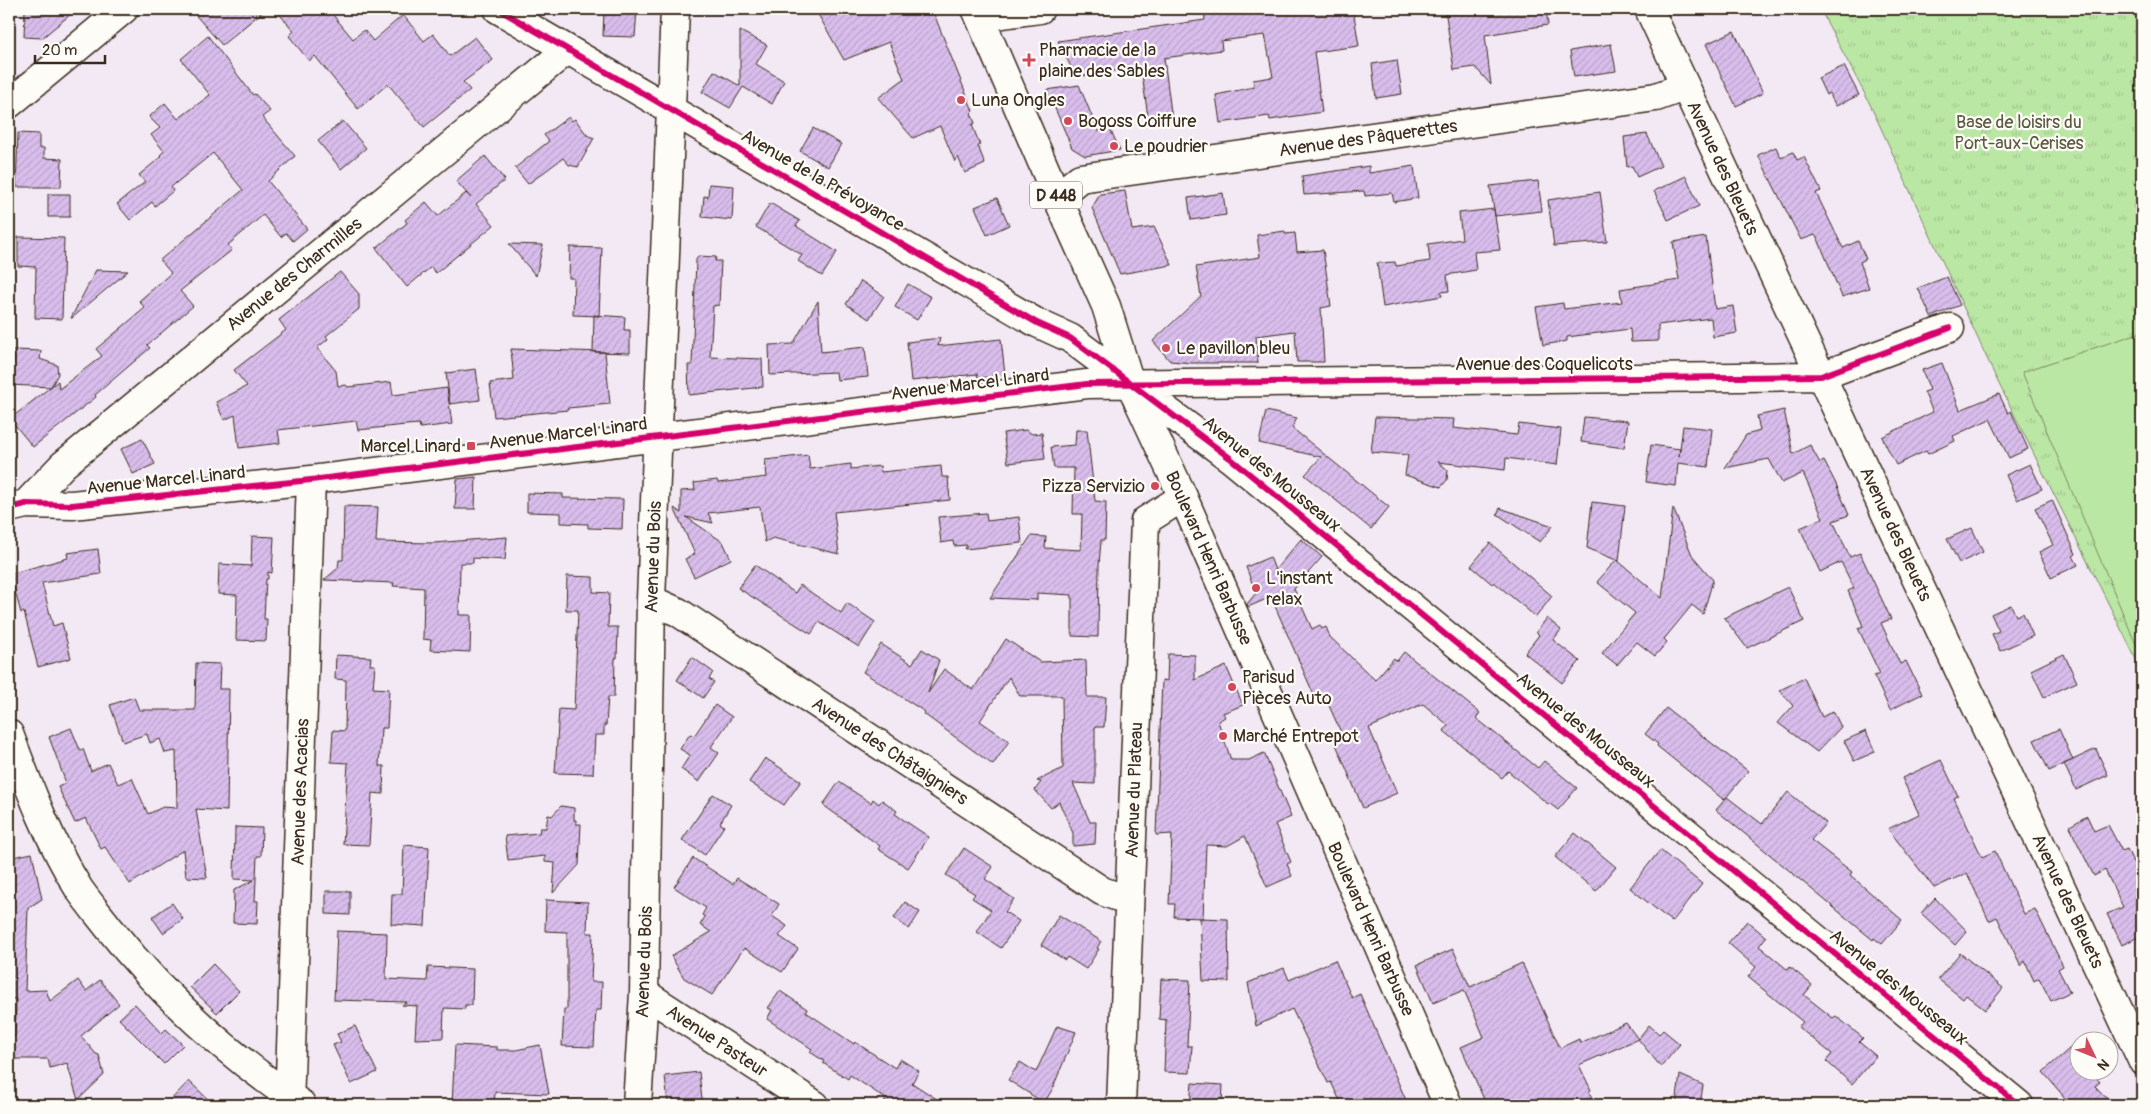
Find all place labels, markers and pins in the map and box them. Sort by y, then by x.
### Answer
place label: Pharmacie de la plaine des Sables [1039,39,1165,83]
marker: Pharmacie de la plaine des Sables [1023,54,1035,66]
place label: Luna Ongles [971,89,1065,112]
marker: Luna Ongles [955,94,967,106]
place label: Bogoss Coiffure [1078,110,1196,133]
marker: Bogoss Coiffure [1062,115,1074,127]
place label: Le poudrier [1124,135,1208,158]
marker: Le poudrier [1108,140,1120,152]
place label: Le pavillon bleu [1176,337,1290,360]
marker: Le pavillon bleu [1160,342,1172,354]
place label: Marcel Linard [360,435,461,458]
marker: Marcel Linard [465,440,477,452]
place label: Pizza Servizio [1041,475,1145,498]
marker: Pizza Servizio [1149,480,1161,492]
place label: L'instant relax [1266,567,1334,611]
marker: L'instant relax [1250,582,1262,594]
place label: Parisud Pièces Auto [1242,666,1332,710]
marker: Parisud Pièces Auto [1226,681,1238,693]
place label: Marché Entrepot [1233,725,1360,748]
marker: Marché Entrepot [1217,730,1229,742]

